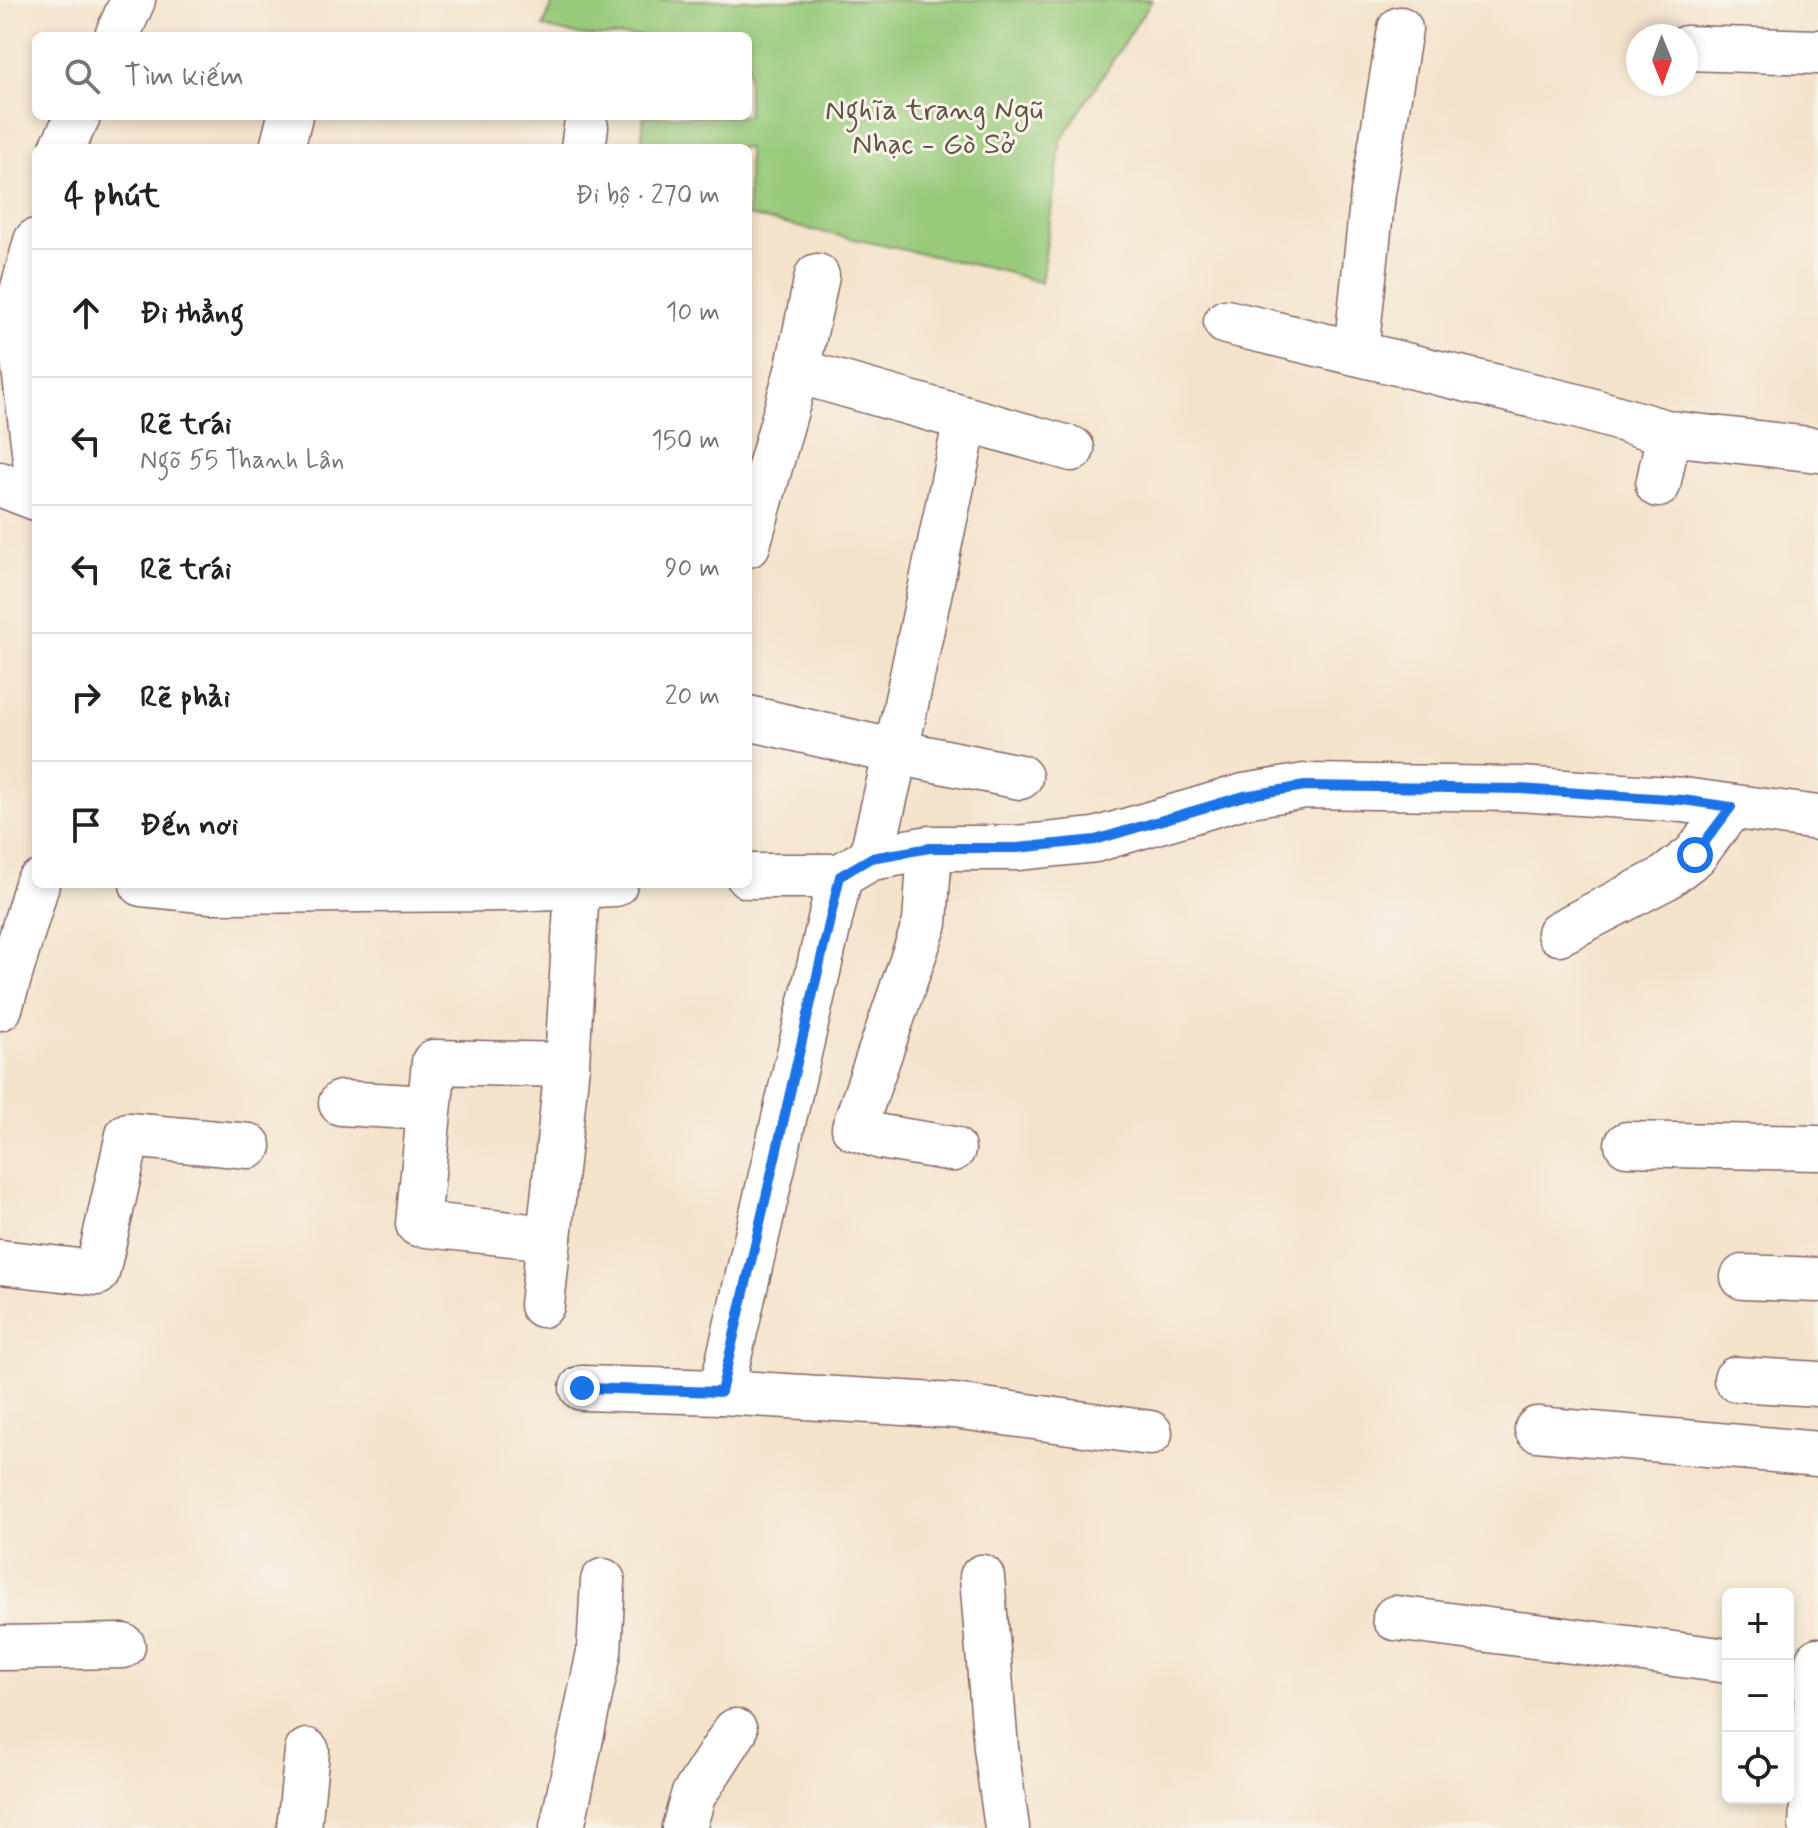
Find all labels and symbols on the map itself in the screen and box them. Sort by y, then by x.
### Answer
north arrow [1626,24,1698,96]
park label: Nghĩa trang Ngũ Nhạc - Gò Sở [825,91,1043,164]
route start [1677,837,1713,873]
route end [564,1370,600,1406]

